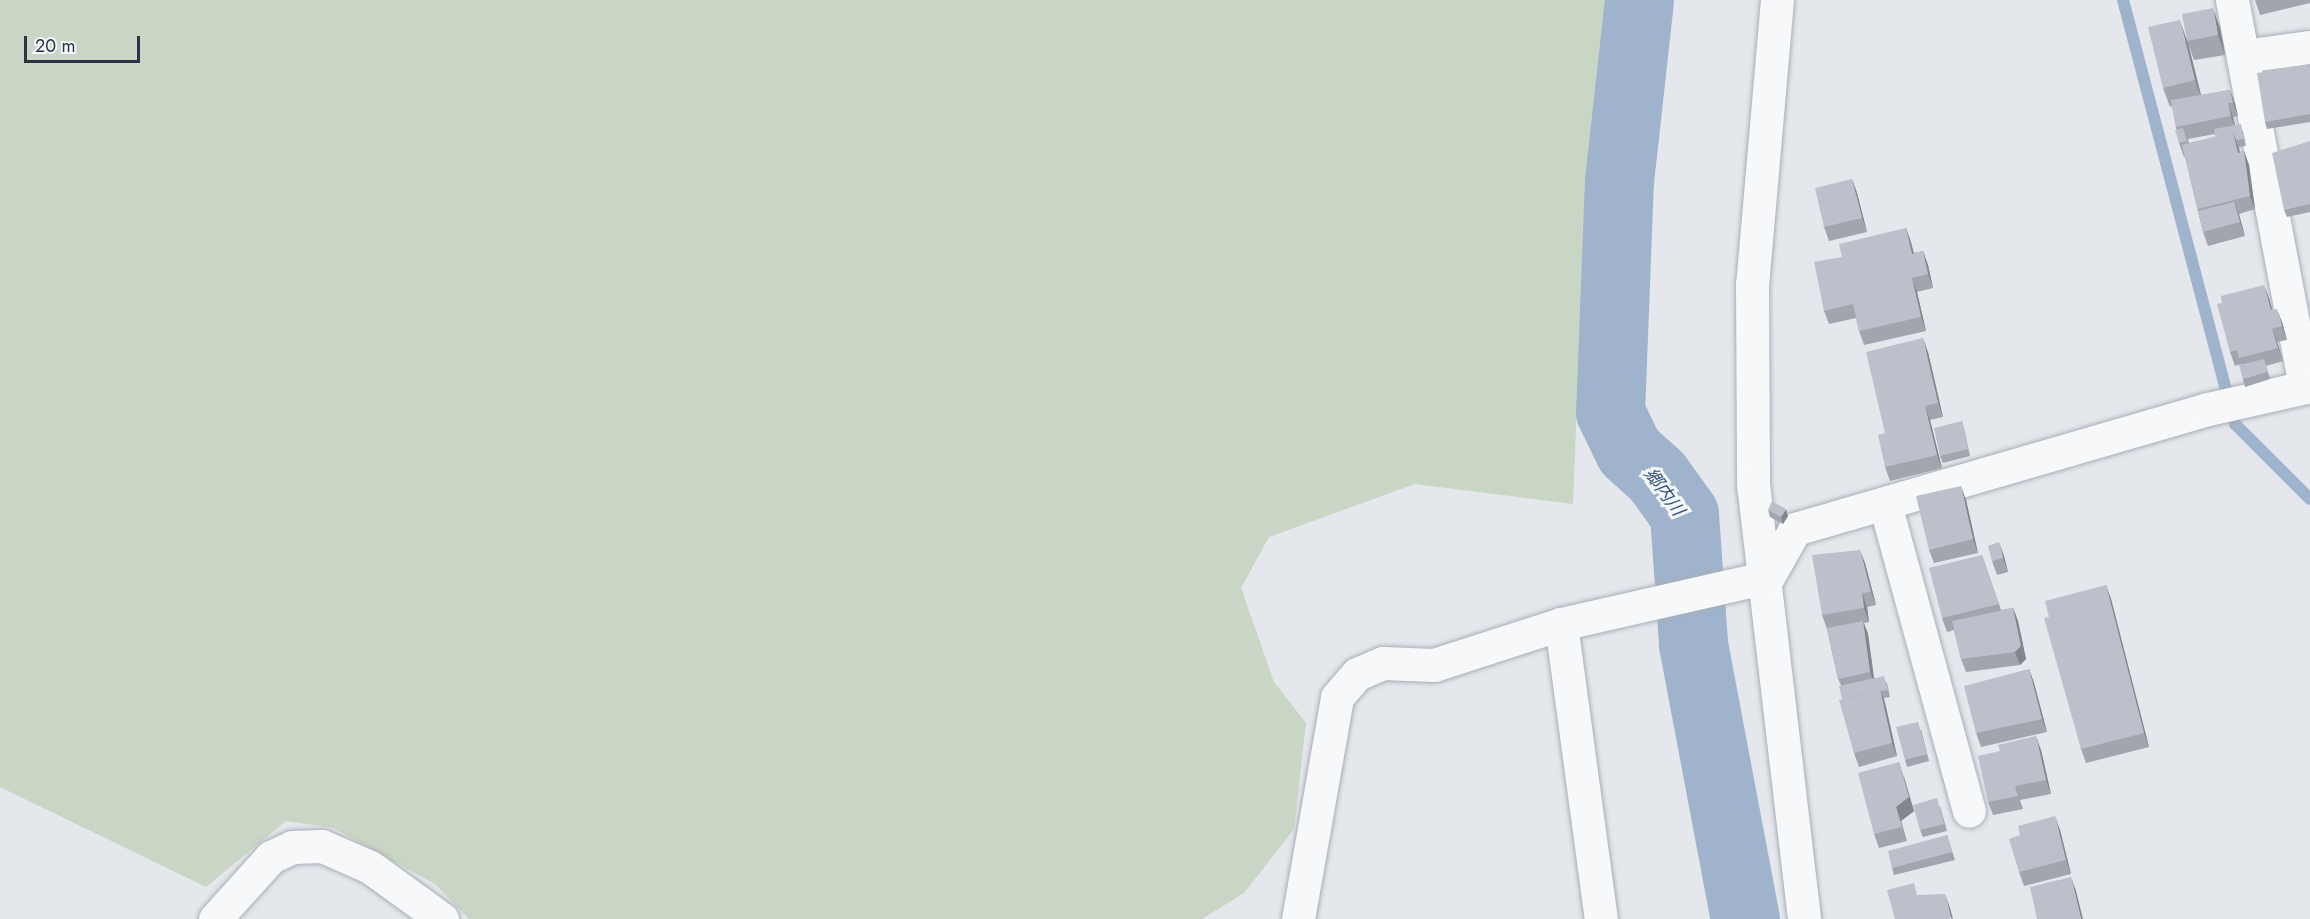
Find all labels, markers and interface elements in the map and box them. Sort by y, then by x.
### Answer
scale bar [27,24,142,62]
text: 20 m [35,33,75,59]
water label: 郷内川 [1639,464,1689,520]

